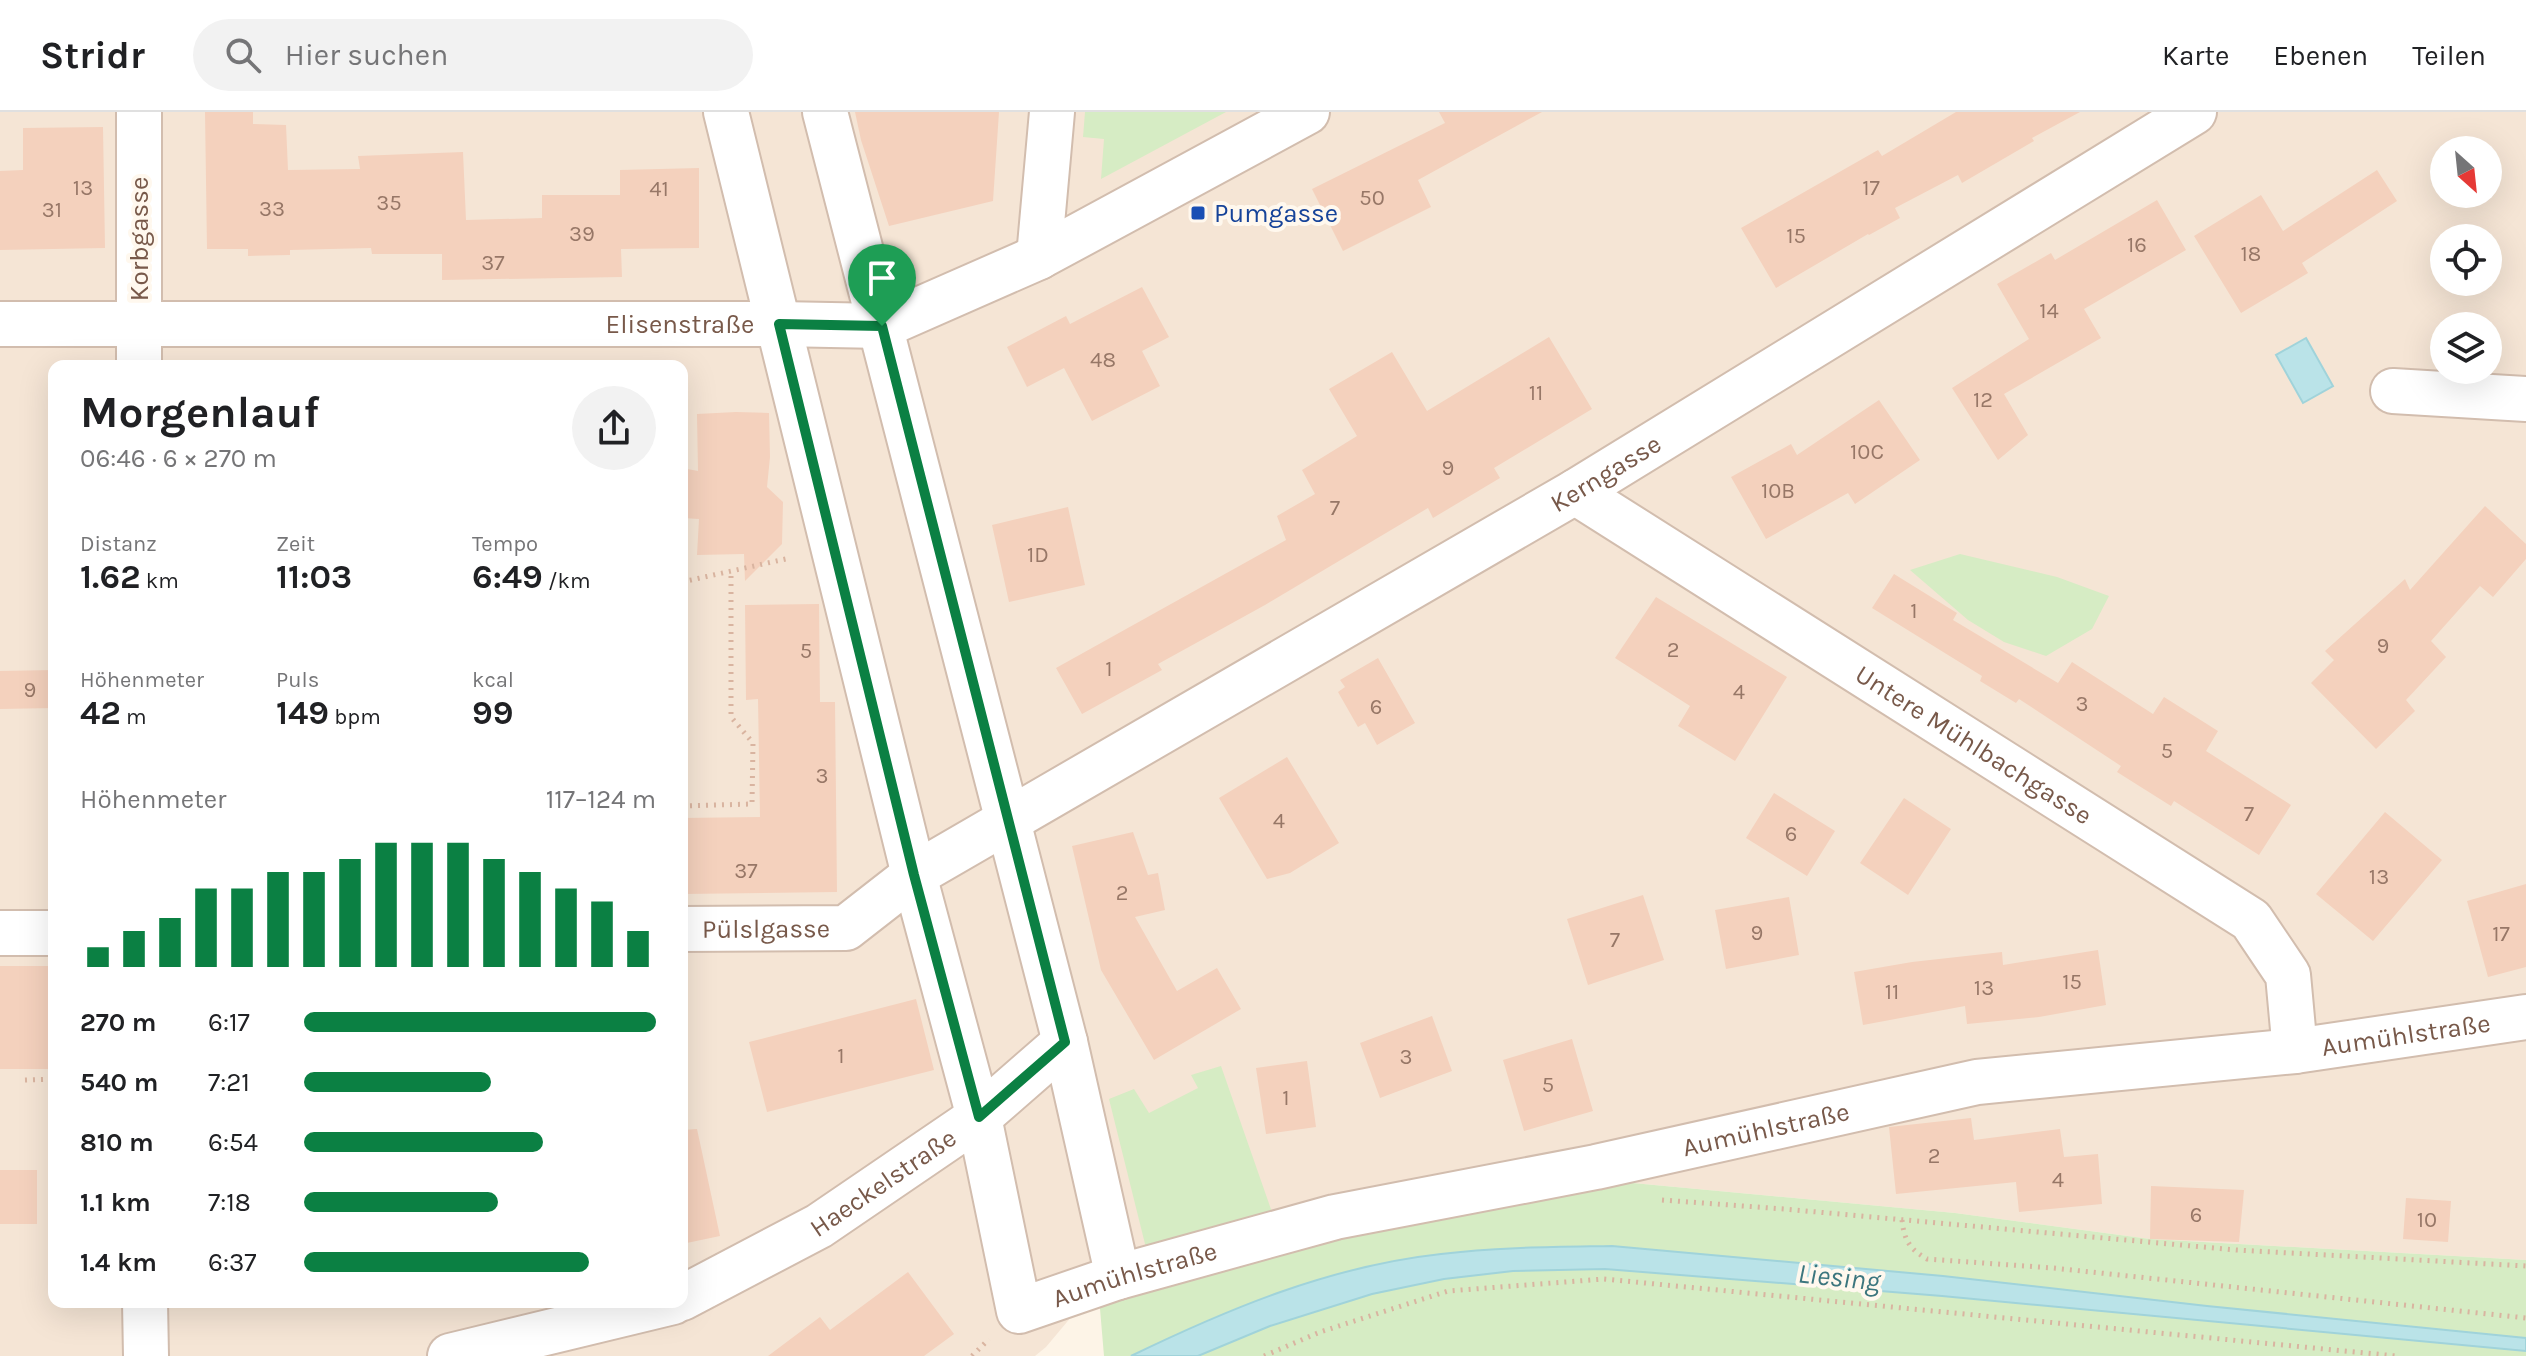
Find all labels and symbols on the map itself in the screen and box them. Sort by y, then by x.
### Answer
north arrow [2430,136,2502,208]
house number: 13 [73,175,93,201]
house number: 17 [1862,175,1880,201]
house number: 41 [649,176,669,202]
street label: Korbgasse [124,177,155,301]
house number: 50 [1359,185,1385,211]
house number: 35 [376,190,402,216]
house number: 33 [259,196,285,222]
house number: 31 [42,197,62,223]
place label: Pumgasse [1214,198,1338,229]
marker: Pumgasse [1189,204,1207,222]
house number: 39 [569,221,595,247]
house number: 15 [1786,223,1806,249]
house number: 16 [2127,232,2147,258]
house number: 18 [2241,241,2261,267]
pin [848,244,916,326]
house number: 37 [481,250,505,276]
house number: 14 [2039,298,2059,324]
street label: Elisenstraße [606,309,754,340]
house number: 48 [1090,347,1116,373]
house number: 11 [1529,380,1543,406]
house number: 12 [1973,387,1993,413]
street label: Kerngasse [1545,428,1666,519]
house number: 10C [1850,439,1884,465]
house number: 9 [1442,455,1454,481]
house number: 10B [1761,478,1795,504]
house number: 7 [1330,495,1340,521]
house number: 1D [1027,542,1049,568]
house number: 1 [1910,598,1918,624]
house number: 9 [2377,633,2389,659]
house number: 2 [1667,637,1679,663]
house number: 5 [800,638,812,664]
house number: 1 [1105,656,1113,682]
street label: Untere Mühlbachgasse [1850,658,2098,831]
house number: 9 [24,677,36,703]
house number: 4 [1733,679,1745,705]
house number: 3 [2076,691,2089,717]
house number: 6 [1370,694,1382,720]
house number: 5 [2161,738,2173,764]
house number: 3 [816,763,829,789]
house number: 7 [2244,801,2254,827]
house number: 4 [1273,808,1285,834]
house number: 6 [1785,821,1797,847]
house number: 37 [734,858,758,884]
house number: 13 [2369,864,2389,890]
house number: 2 [1116,880,1128,906]
street label: Pülslgasse [702,913,830,944]
house number: 9 [1751,920,1763,946]
house number: 17 [2492,921,2510,947]
house number: 7 [1610,927,1620,953]
house number: 15 [2062,969,2082,995]
house number: 13 [1974,975,1994,1001]
house number: 11 [1885,979,1899,1005]
street label: Aumühlstraße [2319,1007,2492,1062]
house number: 1 [837,1043,845,1069]
house number: 3 [1400,1044,1413,1070]
house number: 5 [1542,1072,1554,1098]
house number: 1 [1282,1085,1290,1111]
street label: Aumühlstraße [1679,1095,1852,1163]
street label: Haeckelstraße [804,1122,962,1243]
house number: 2 [1928,1143,1940,1169]
house number: 4 [2052,1167,2064,1193]
house number: 6 [2190,1202,2202,1228]
house number: 10 [2417,1207,2437,1233]
street label: Aumühlstraße [1048,1235,1220,1314]
water label: Liesing [1796,1256,1884,1298]

